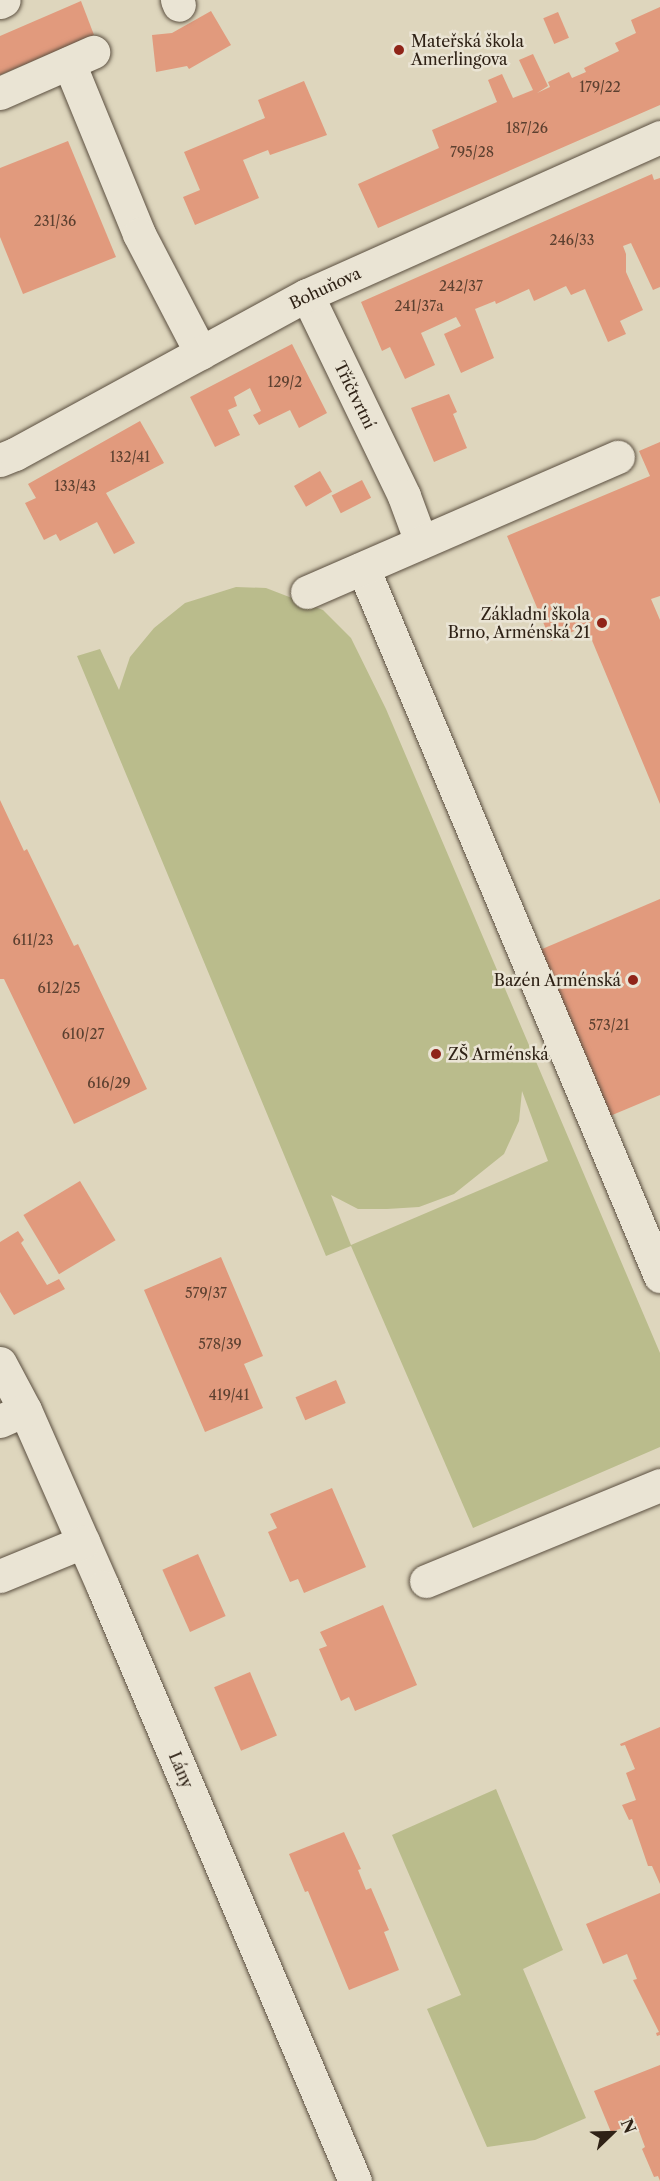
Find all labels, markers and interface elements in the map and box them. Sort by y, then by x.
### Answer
place label: Mateřská škola Amerlingova [411,31,524,69]
marker: Mateřská škola Amerlingova [392,43,406,57]
house number: 179/22 [579,79,621,95]
house number: 187/26 [506,120,548,136]
house number: 795/28 [450,144,494,160]
house number: 231/36 [34,213,76,229]
house number: 246/33 [550,232,594,248]
street label: Bohuňova [286,263,364,313]
house number: 242/37 [439,278,483,294]
house number: 241/37a [394,298,444,314]
street label: Tříčtvrtní [330,358,380,432]
house number: 129/2 [268,374,302,390]
house number: 132/41 [110,449,150,465]
house number: 133/43 [54,478,96,494]
place label: Základní škola Brno, Arménská 21 [447,604,590,642]
marker: Základní škola Brno, Arménská 21 [595,616,609,630]
house number: 611/23 [13,932,53,948]
place label: Bazén Arménská [493,970,621,990]
marker: Bazén Arménská [626,973,640,987]
house number: 612/25 [38,980,80,996]
house number: 573/21 [588,1017,630,1033]
house number: 610/27 [62,1026,104,1042]
place label: ZŠ Arménská [448,1044,549,1064]
marker: ZŠ Arménská [429,1047,443,1061]
house number: 616/29 [87,1075,131,1091]
house number: 579/37 [185,1285,227,1301]
house number: 578/39 [198,1336,242,1352]
house number: 419/41 [209,1387,249,1403]
street label: Lány [165,1749,197,1791]
north arrow [582,2103,642,2163]
text: N [617,2116,640,2136]

